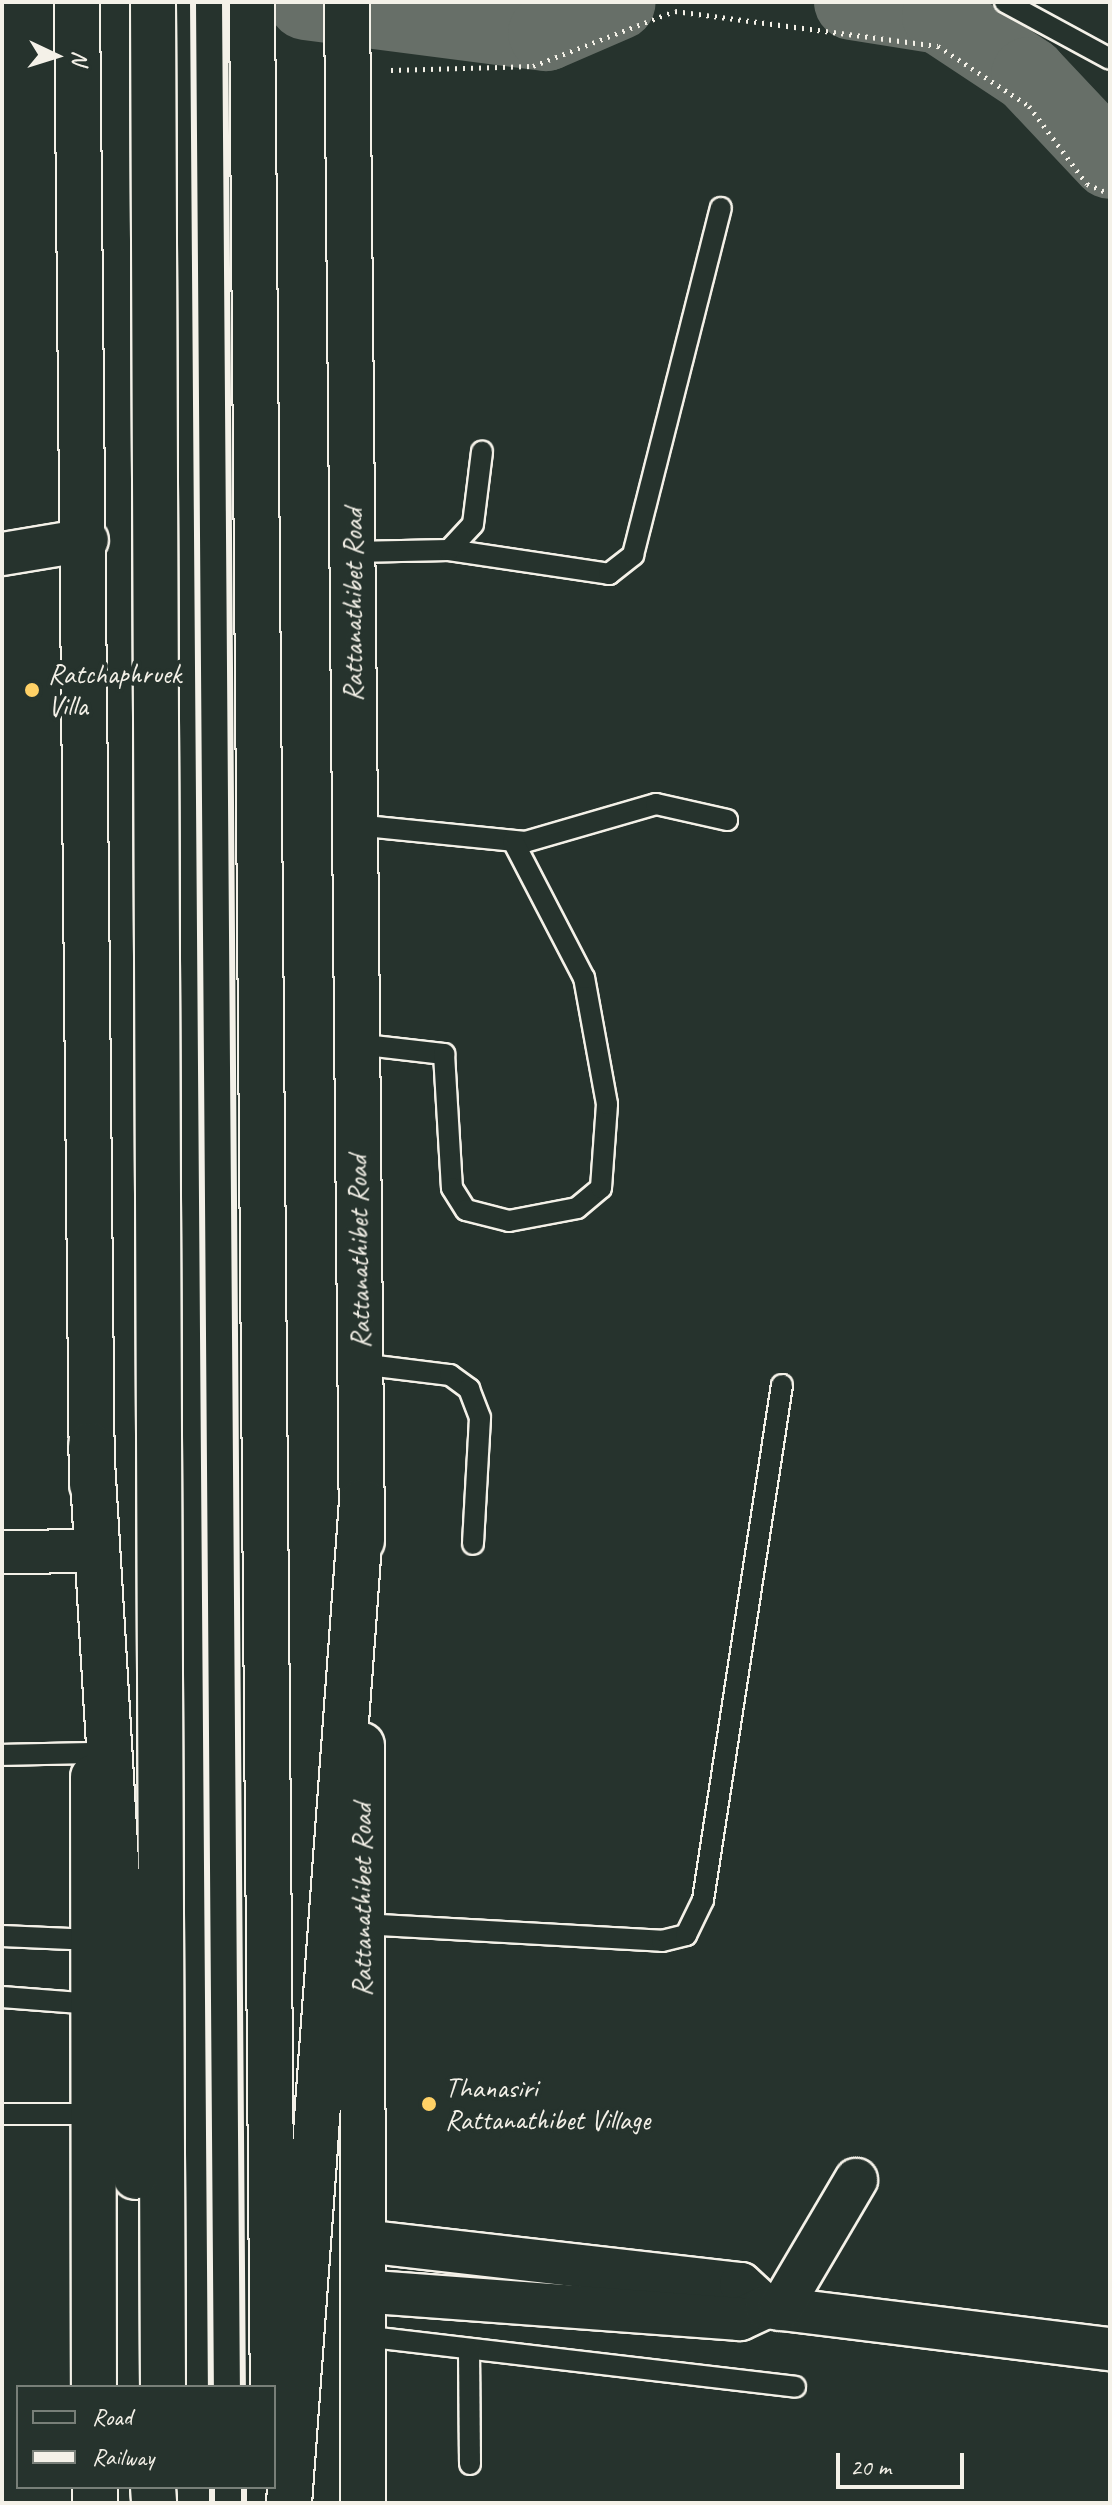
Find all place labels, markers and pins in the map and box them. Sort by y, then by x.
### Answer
place label: Ratchaphruek Villa [48,657,181,723]
marker: Ratchaphruek Villa [23,681,41,699]
place label: Thanasiri Rattanathibet Village [445,2071,649,2137]
marker: Thanasiri Rattanathibet Village [420,2095,438,2113]

